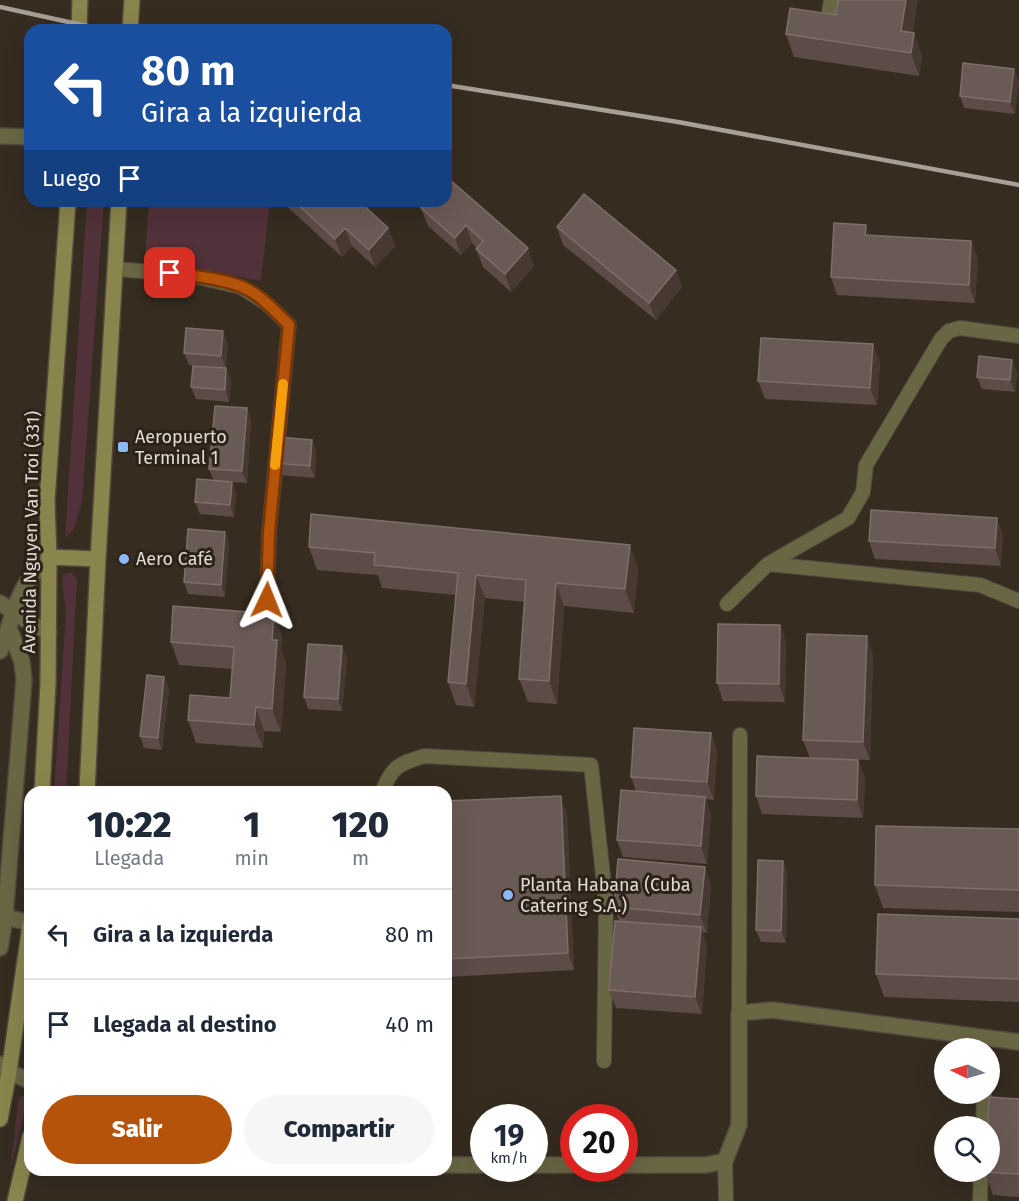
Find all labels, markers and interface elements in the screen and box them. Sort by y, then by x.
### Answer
text: 80 m [141,46,235,96]
icon: left [42,48,120,126]
text: Gira a la izquierda [141,97,362,129]
icon: arrive [113,162,146,195]
text: Luego [42,165,101,192]
pin [144,247,195,298]
icon: arrive [153,256,186,289]
street label: Avenida Nguyen Van Troi (331) [18,410,44,653]
place label: Aeropuerto Terminal 1 [135,426,227,469]
marker: Aeropuerto Terminal 1 [116,440,130,454]
place label: Aero Café [136,548,213,570]
marker: Aero Café [117,552,131,566]
position arrow [235,568,299,632]
text: 10:22 [87,803,172,847]
text: 1 [243,803,260,847]
text: 120 [332,803,389,847]
text: Llegada [94,846,164,870]
text: min [234,846,269,870]
text: m [352,846,369,870]
place label: Planta Habana (Cuba Catering S.A.) [520,874,691,917]
marker: Planta Habana (Cuba Catering S.A.) [501,888,515,902]
icon: left [42,918,75,951]
text: Gira a la izquierda [93,921,273,948]
text: 80 m [385,921,434,948]
icon: arrive [42,1008,75,1041]
text: Llegada al destino [93,1011,277,1038]
text: 40 m [385,1011,434,1038]
north arrow [934,1038,1000,1104]
map controls [934,1038,1000,1182]
button: Salir [42,1095,232,1164]
button: Compartir [244,1095,434,1164]
speed limit sign: 20 [560,1104,638,1182]
button: search [934,1116,1000,1182]
text: 19 [494,1118,524,1154]
text: km/h [490,1149,528,1167]

